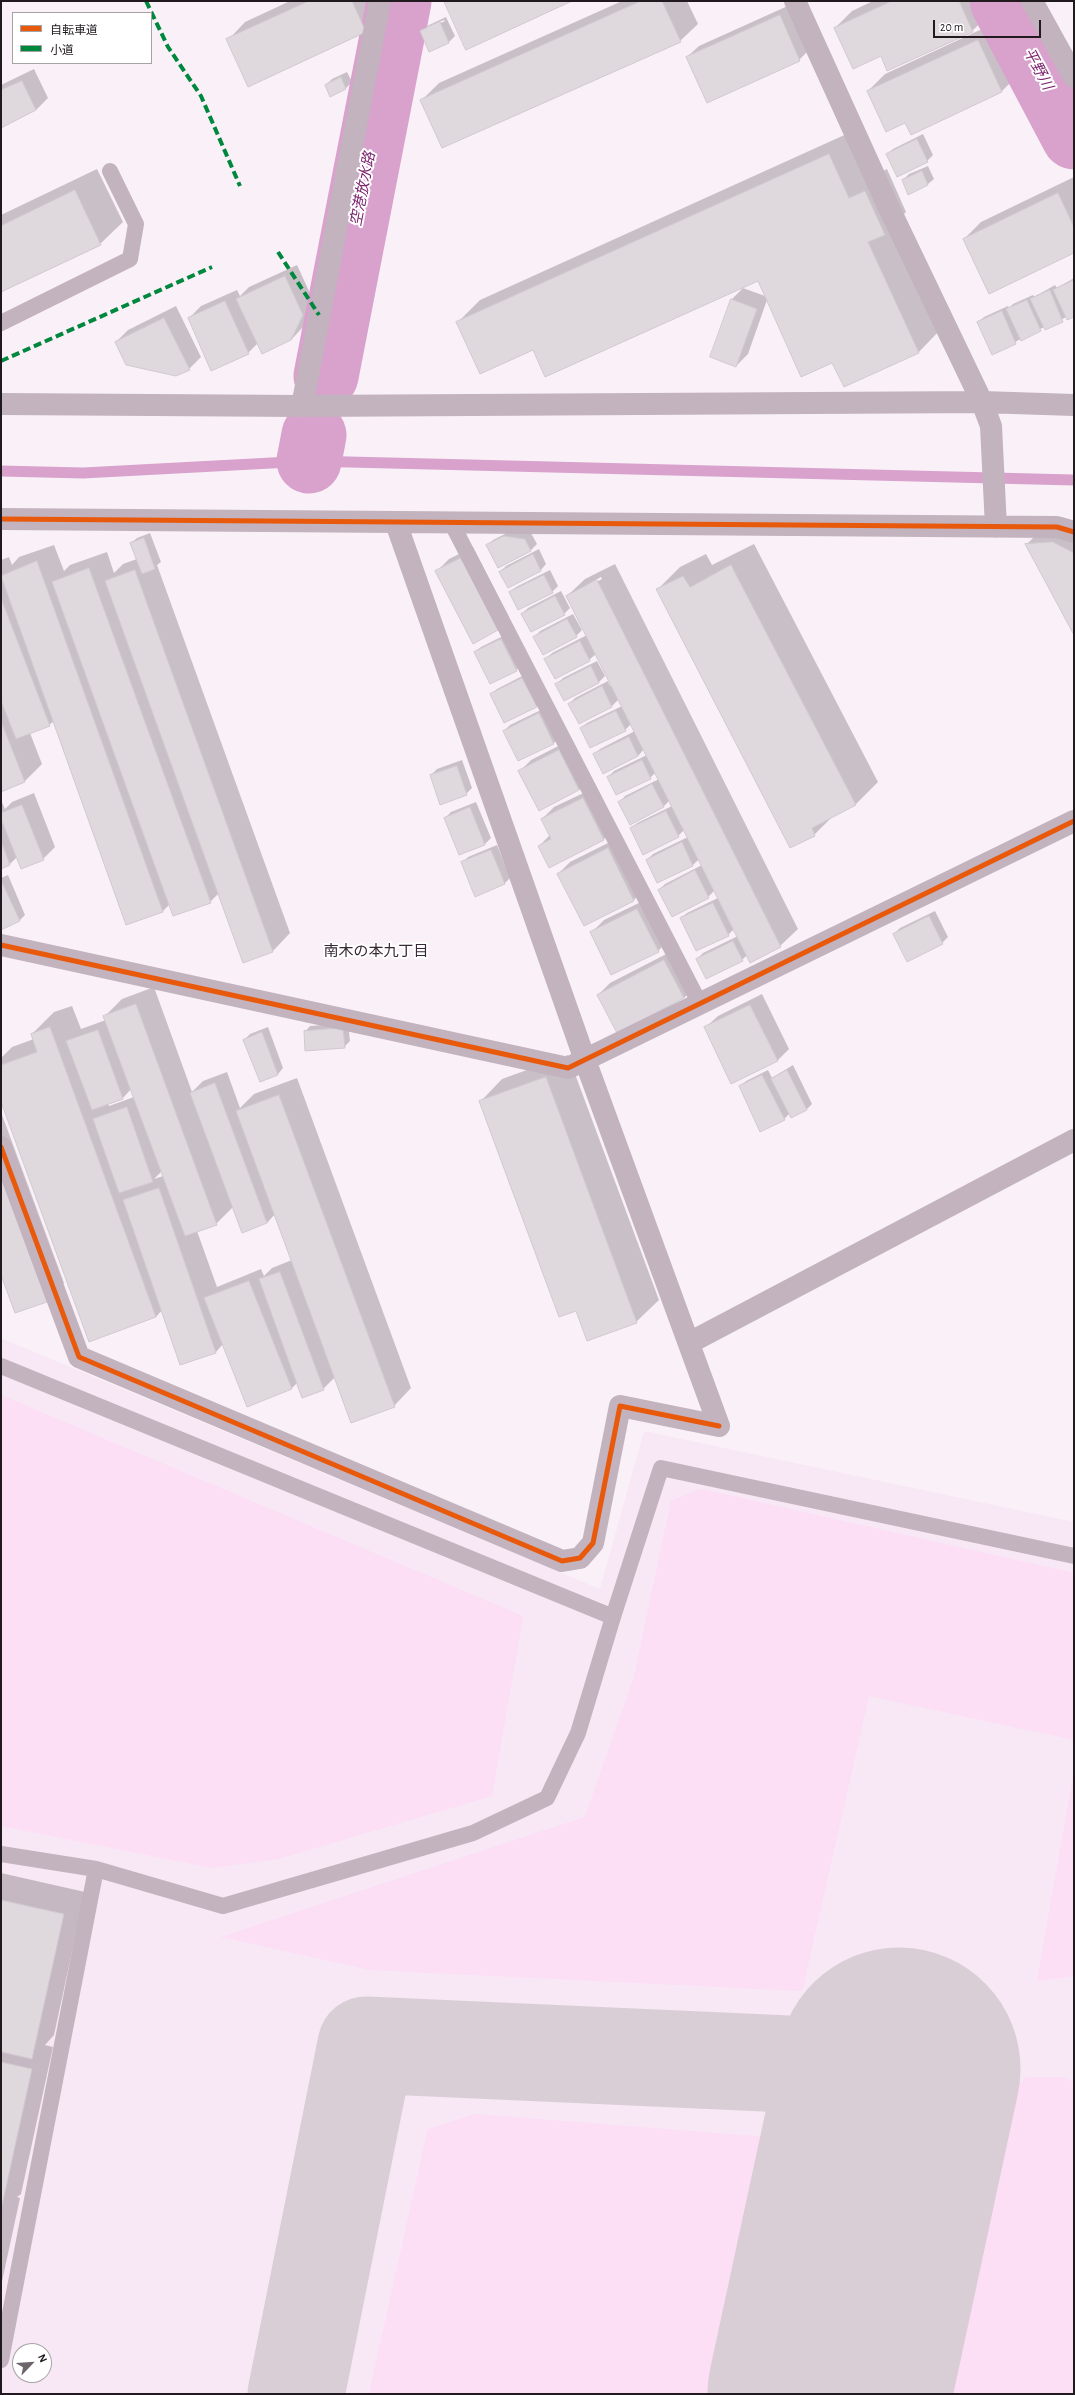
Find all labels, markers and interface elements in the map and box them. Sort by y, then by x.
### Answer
legend [12,12,152,64]
scale bar [935,12,1043,38]
text: 20 m [940,21,963,33]
text: 自転車道 [50,24,98,36]
text: 小道 [50,44,74,56]
water label: 平野川 [1019,45,1057,93]
water label: 空港放水路 [347,150,379,228]
district label: 南木の本九丁目 [324,942,428,960]
north arrow [12,2343,52,2383]
text: N [36,2352,49,2364]

